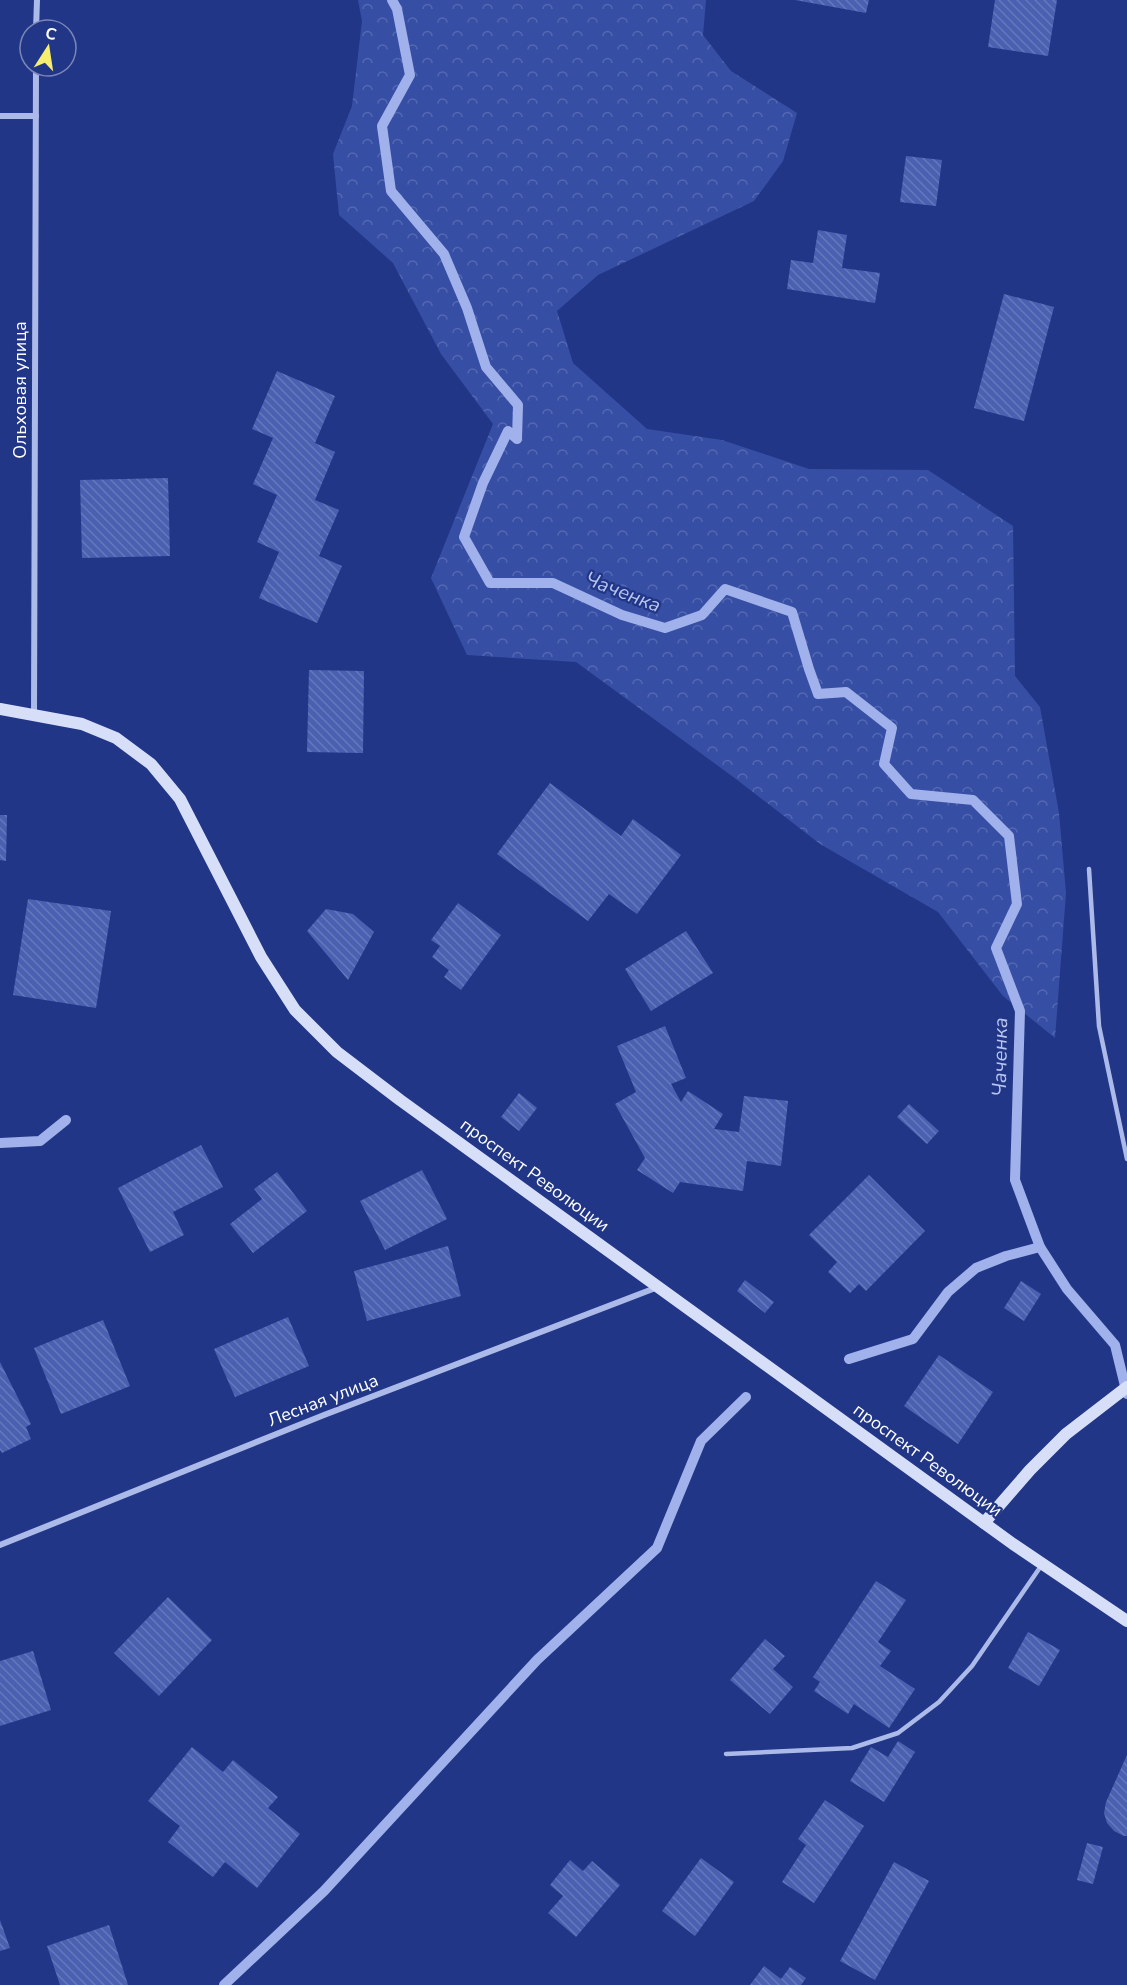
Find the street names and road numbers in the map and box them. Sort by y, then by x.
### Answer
street label: Ольховая улица [8,321,32,459]
street label: проспект Революции [456,1113,614,1237]
street label: Лесная улица [264,1368,382,1432]
street label: проспект Революции [849,1398,1007,1522]

